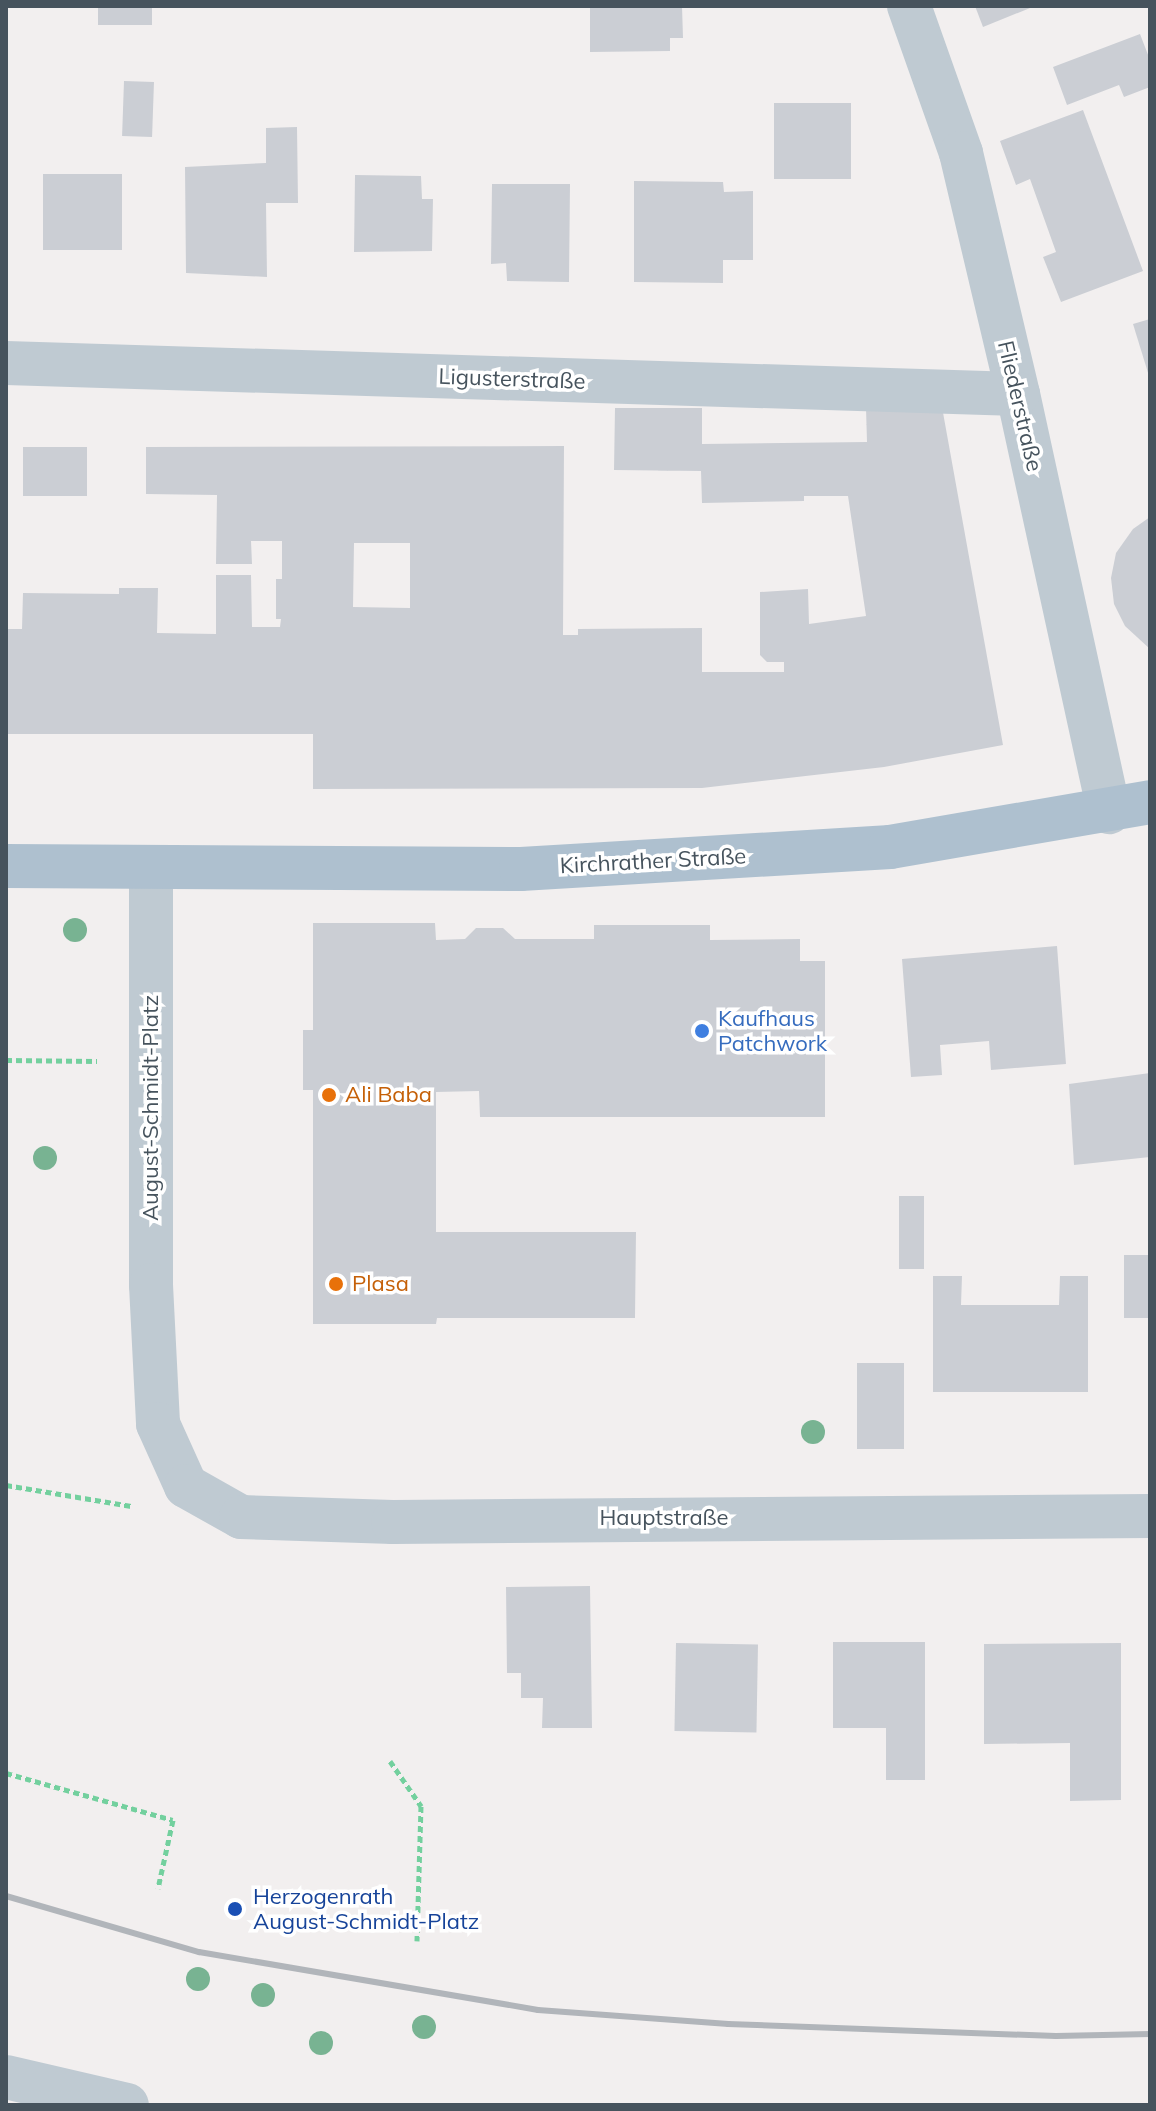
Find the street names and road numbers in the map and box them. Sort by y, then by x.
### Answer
street label: Fliederstraße [992,338,1048,474]
street label: Ligusterstraße [438,363,586,395]
street label: Kirchrather Straße [559,843,747,879]
street label: August-Schmidt-Platz [138,995,164,1221]
street label: Hauptstraße [599,1505,729,1531]

